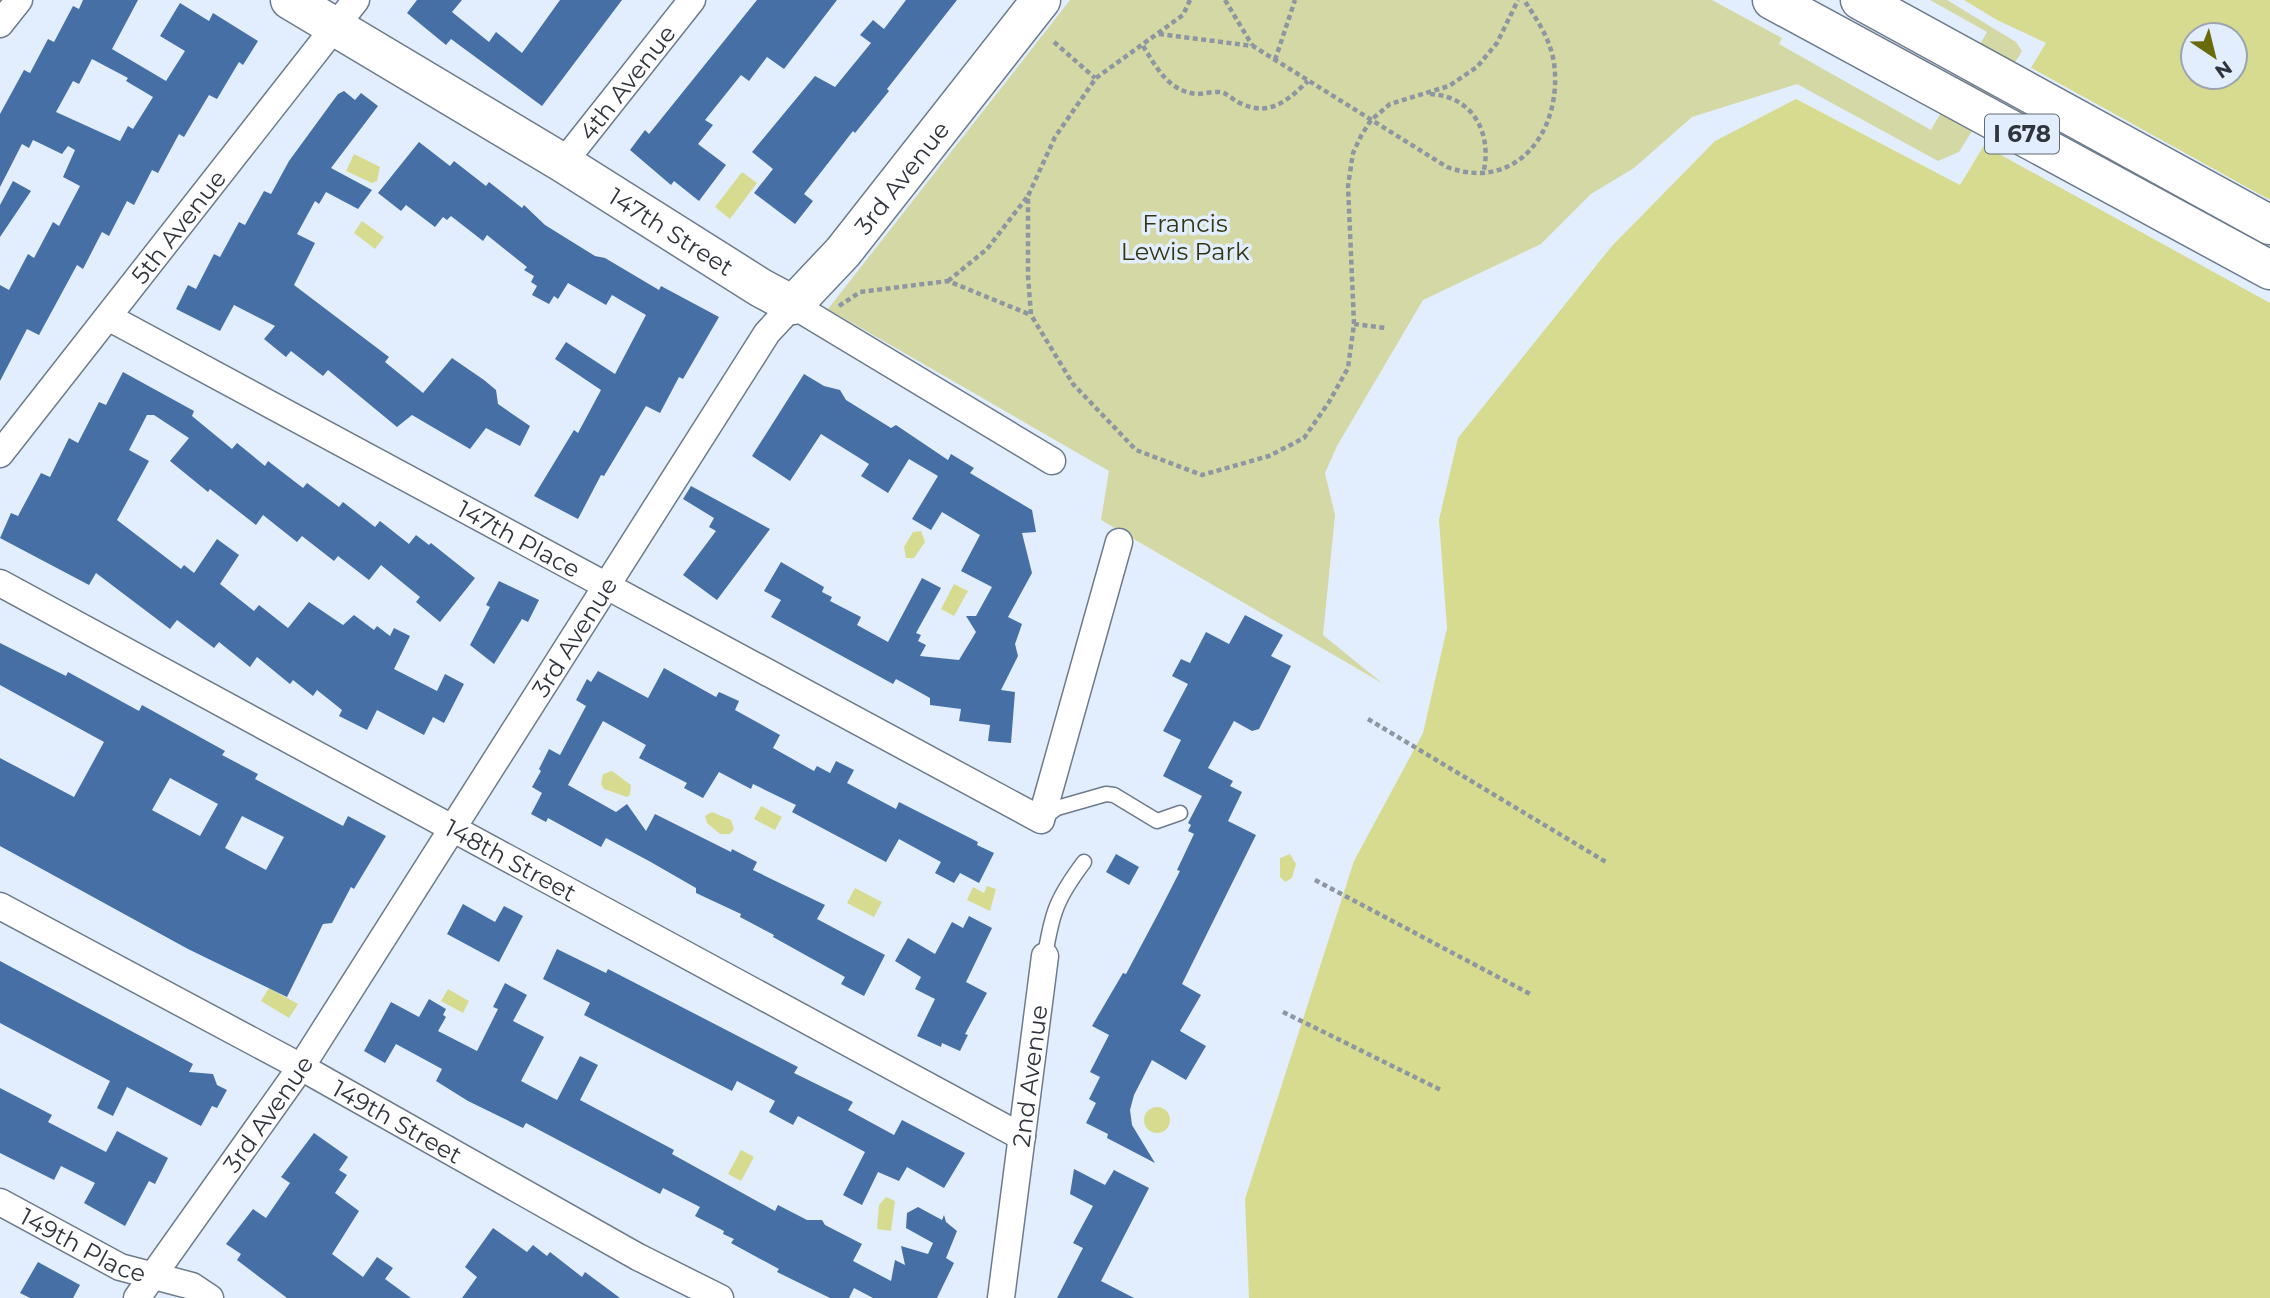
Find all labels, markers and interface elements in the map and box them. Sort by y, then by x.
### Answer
street label: 4th Avenue [572,19,681,146]
north arrow [2179,21,2249,91]
text: N [2211,56,2236,83]
road number: I 678 [1985,114,2059,154]
street label: 3rd Avenue [848,115,955,240]
street label: 5th Avenue [125,164,232,289]
street label: 147th Street [603,181,739,282]
park label: Francis Lewis Park [1121,209,1250,266]
street label: 147th Place [453,494,585,583]
street label: 3rd Avenue [525,571,623,702]
street label: 148th Street [440,813,582,907]
street label: 2nd Avenue [1006,1003,1053,1149]
street label: 3rd Avenue [217,1050,319,1178]
street label: 149th Street [328,1073,467,1169]
street label: 149th Place [15,1201,149,1288]

